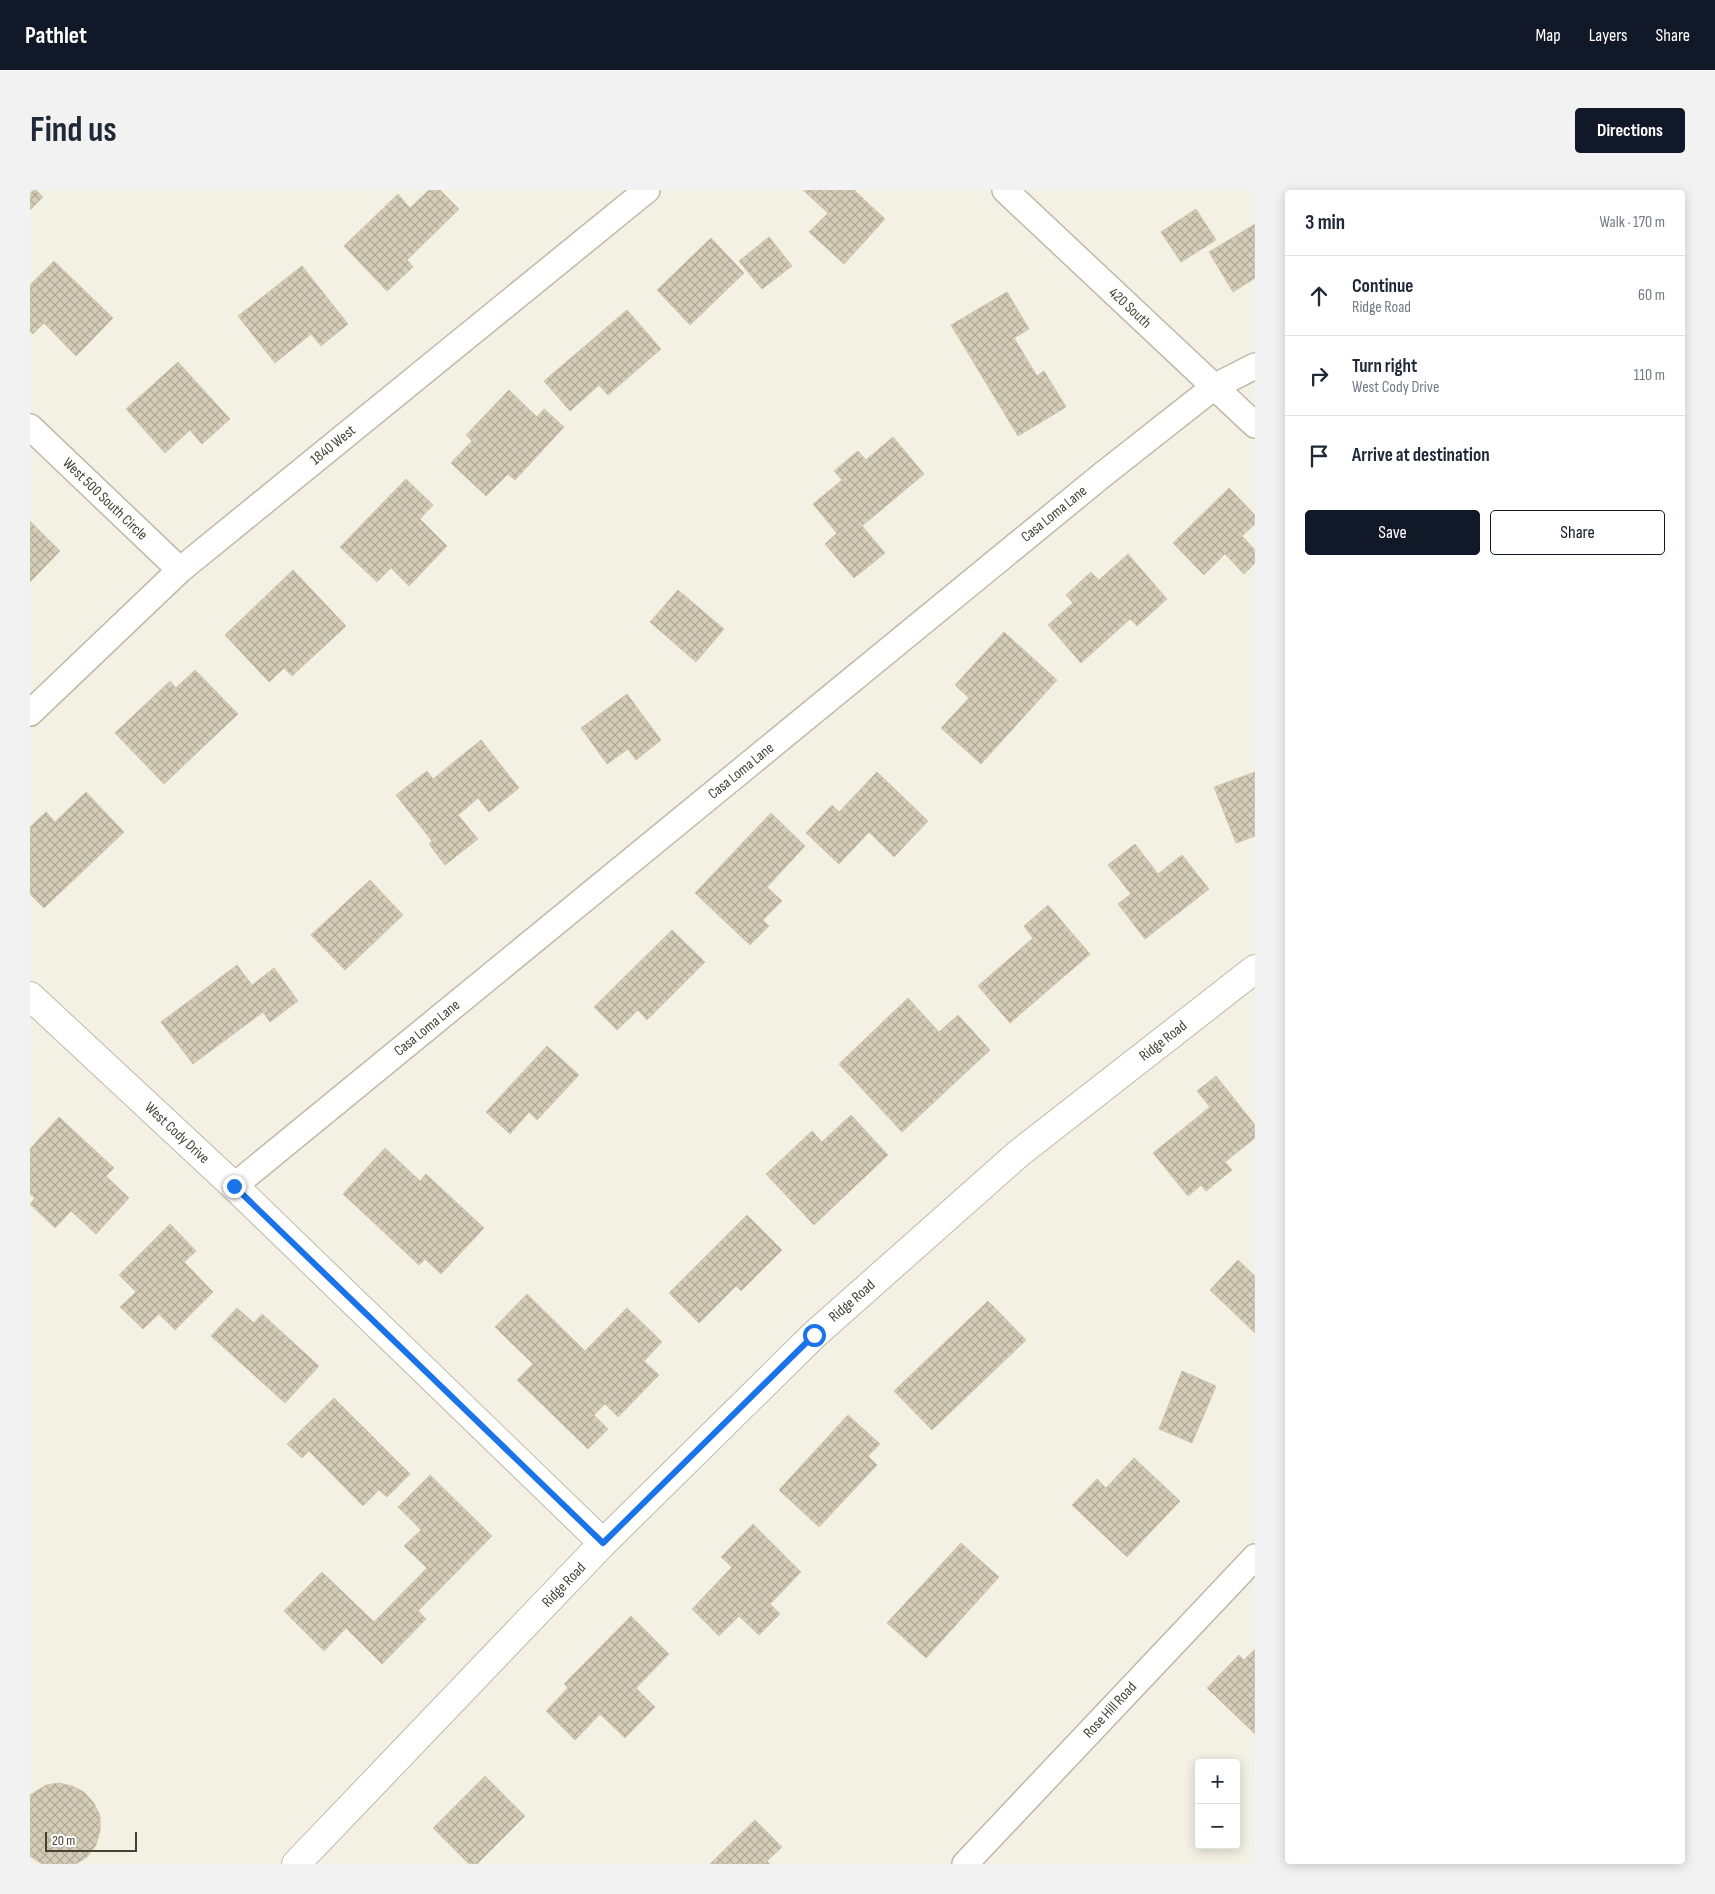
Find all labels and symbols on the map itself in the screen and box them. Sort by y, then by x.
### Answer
street label: 420 South [1105,283,1155,333]
street label: 1840 West [306,421,360,469]
street label: West 500 South Circle [59,454,151,544]
street label: Casa Loma Lane [1017,482,1091,546]
street label: Casa Loma Lane [704,739,778,803]
street label: Casa Loma Lane [390,996,464,1060]
street label: Ridge Road [1135,1016,1191,1066]
street label: West Cody Drive [141,1098,213,1168]
route end [223,1175,246,1198]
street label: Ridge Road [825,1276,879,1326]
route start [803,1324,826,1347]
street label: Ridge Road [538,1559,590,1611]
street label: Rose Hill Road [1079,1678,1141,1742]
scale bar [45,1829,138,1852]

